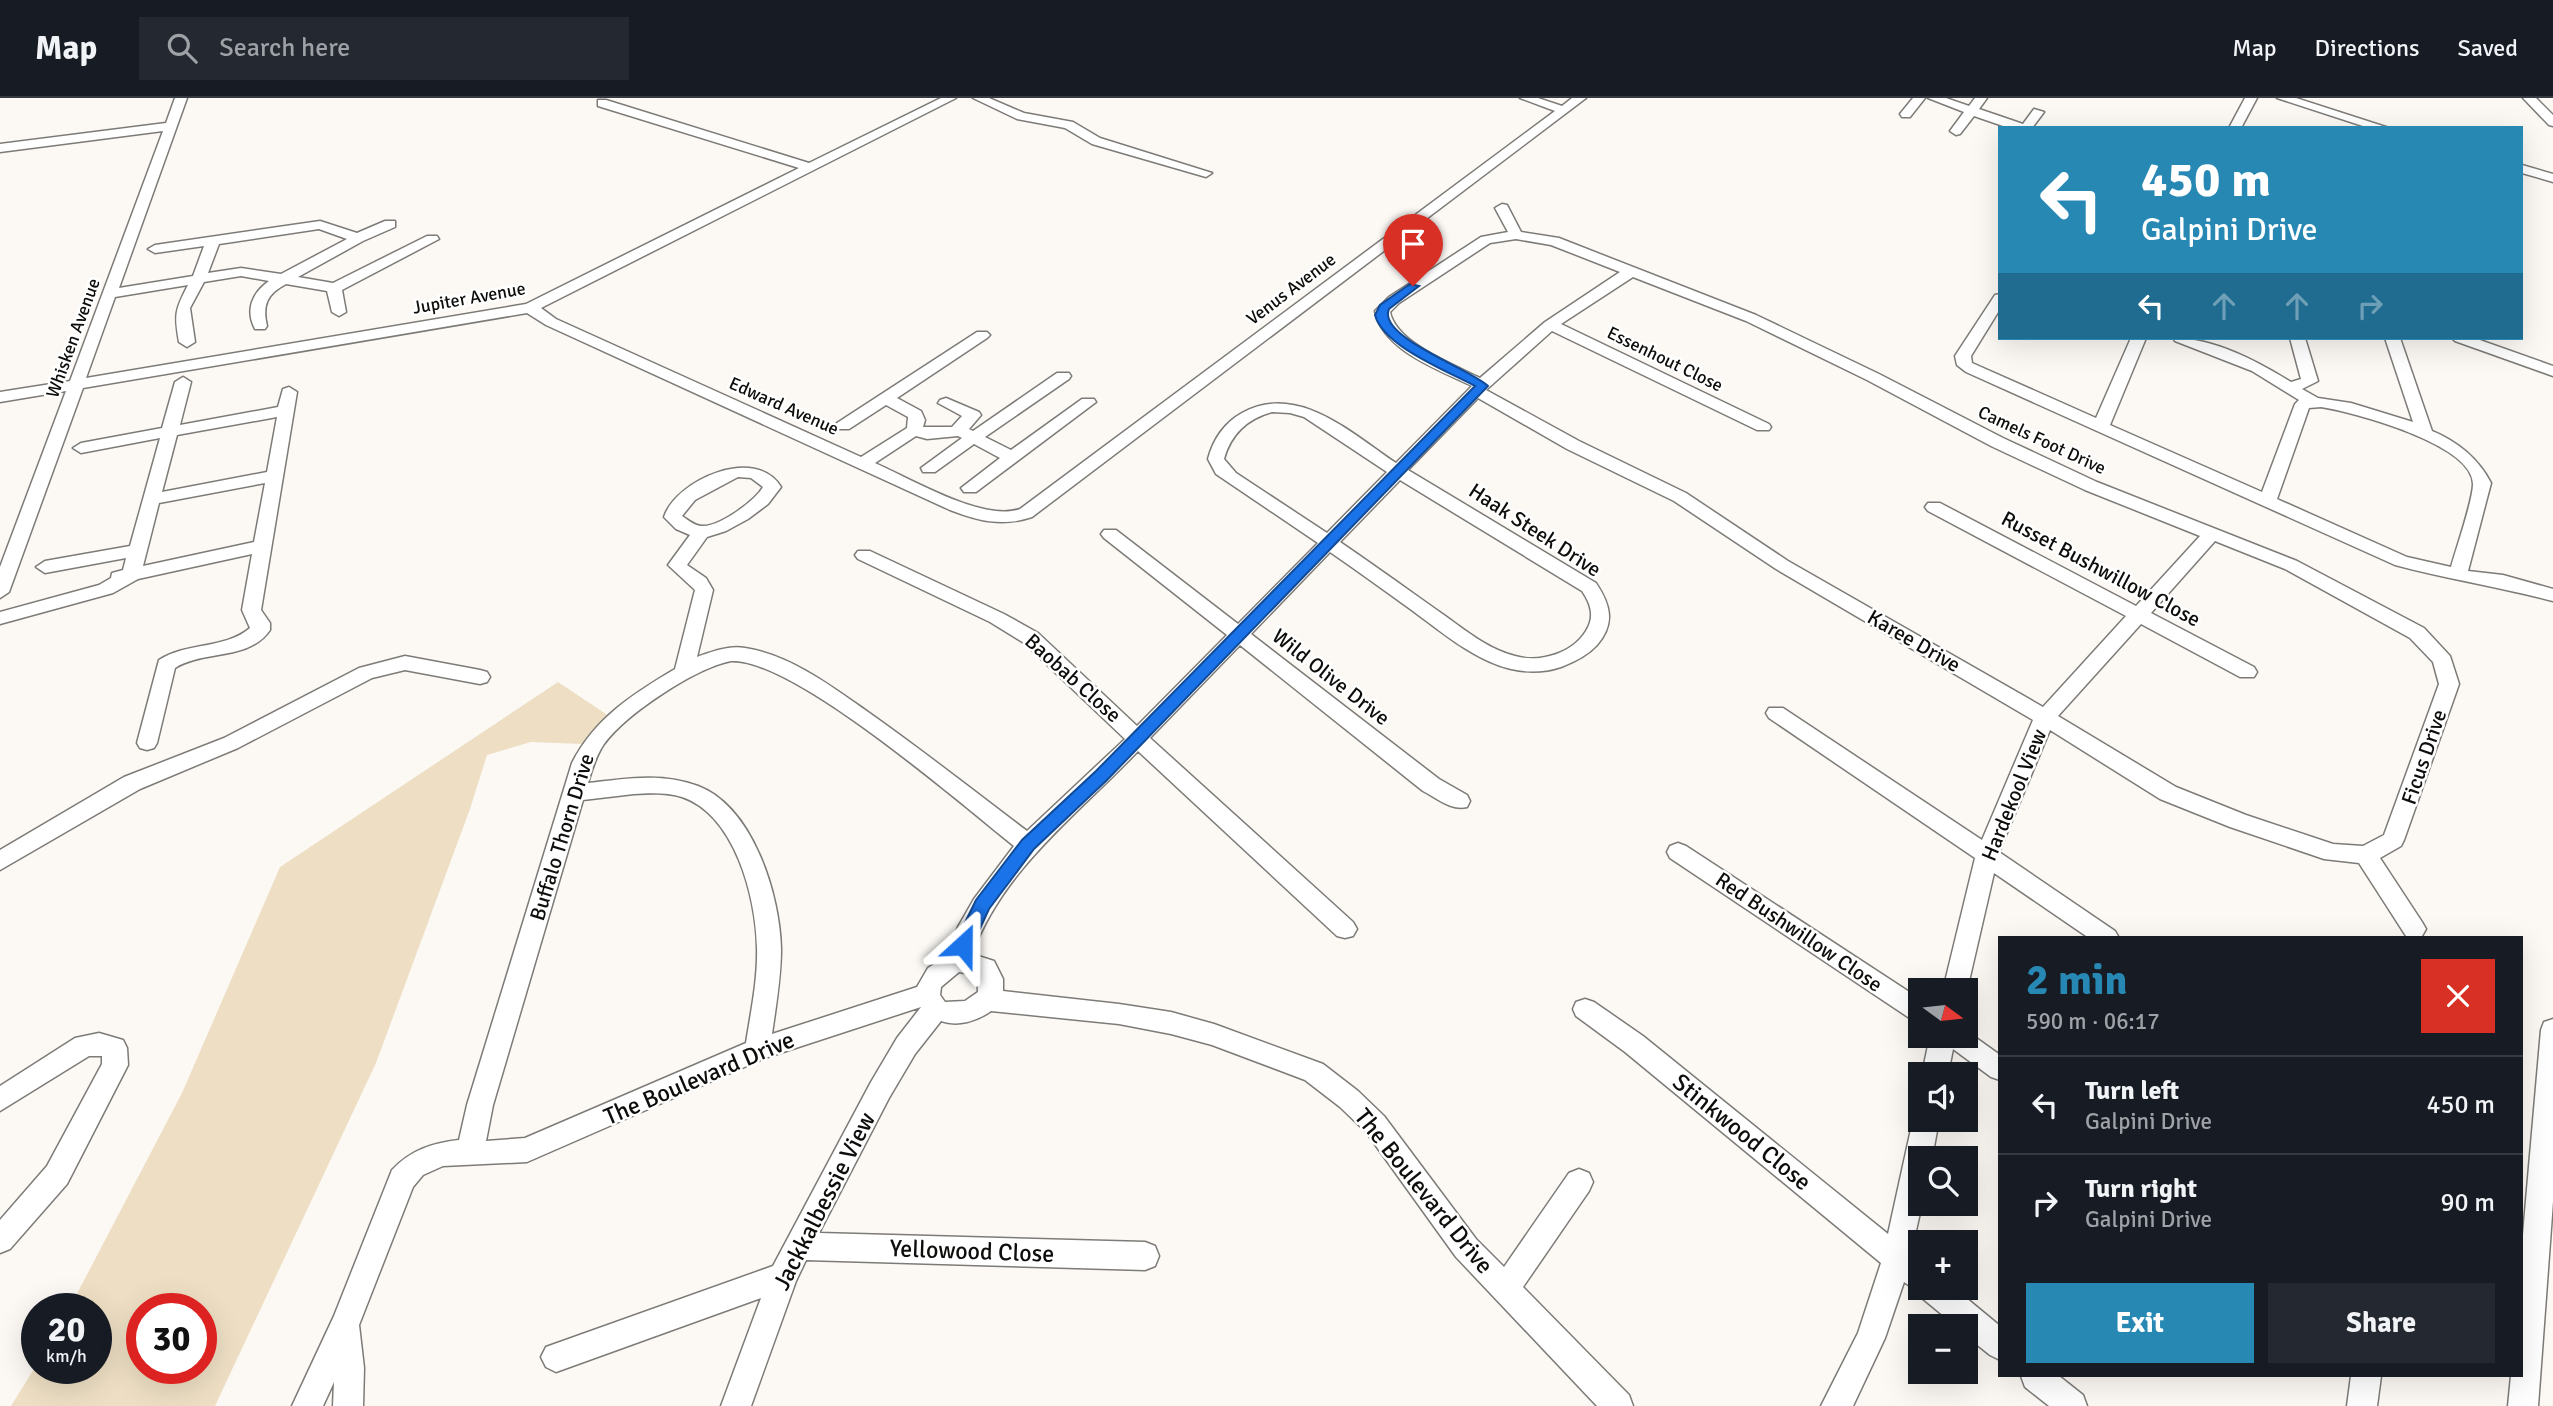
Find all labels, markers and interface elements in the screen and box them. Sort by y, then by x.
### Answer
search box [139,17,629,80]
text: Map [35,28,97,69]
icon: search [163,29,201,67]
text: Search here [219,32,350,64]
text: Map [2232,33,2277,63]
text: Directions [2315,33,2420,63]
text: Saved [2458,33,2518,63]
text: 450 m [2141,150,2271,210]
icon: left [2026,154,2117,245]
text: Galpini Drive [2141,210,2318,249]
pin [1383,214,1443,286]
icon: arrive [1394,225,1432,263]
street label: Venus Avenue [1242,248,1340,330]
street label: Whisken Avenue [41,275,105,401]
street label: Jupiter Avenue [411,277,527,319]
icon: left [2132,287,2170,325]
icon: ahead [2205,287,2243,325]
icon: ahead [2278,287,2316,325]
icon: right [2351,287,2389,325]
street label: Essenhout Close [1603,321,1727,397]
street label: Edward Avenue [726,372,842,440]
street label: Camels Foot Drive [1975,401,2109,479]
street label: Haak Steek Drive [1464,478,1606,582]
street label: Russet Bushwillow Close [1997,505,2205,633]
street label: Karee Drive [1863,604,1965,678]
street label: Wild Olive Drive [1267,623,1395,731]
street label: Baobab Close [1019,628,1127,728]
street label: Ficus Drive [2396,706,2452,808]
street label: Hardekool View [1976,725,2052,865]
street label: Buffalo Thorn Drive [524,750,600,924]
street label: Red Bushwillow Close [1711,866,1887,998]
position arrow [926,908,1000,982]
text: 2 min [2026,955,2127,1006]
button: close [2421,959,2495,1033]
north arrow [1908,978,1978,1048]
map controls [1908,978,1978,1384]
text: 590 m · 06:17 [2026,1007,2160,1036]
street label: The Boulevard Drive [599,1024,799,1132]
button: sound [1908,1062,1978,1132]
street label: Stinkwood Close [1667,1067,1817,1197]
text: Turn left [2085,1075,2179,1107]
icon: left [2026,1086,2064,1124]
text: 450 m [2426,1089,2495,1121]
street label: The Boulevard Drive [1348,1102,1500,1280]
street label: Jackkalbessie View [766,1107,882,1295]
text: Galpini Drive [2085,1107,2212,1136]
button: search [1908,1146,1978,1216]
text: Turn right [2085,1173,2197,1205]
icon: right [2026,1184,2064,1222]
text: 90 m [2440,1187,2495,1219]
text: Galpini Drive [2085,1205,2212,1234]
button: + [1908,1230,1978,1300]
street label: Yellowood Close [889,1233,1055,1269]
button: Exit [2026,1283,2254,1363]
button: Share [2268,1283,2495,1363]
speed limit sign: 30 [126,1293,217,1384]
text: 20 [48,1308,85,1351]
button: − [1908,1314,1978,1384]
text: km/h [46,1345,87,1367]

